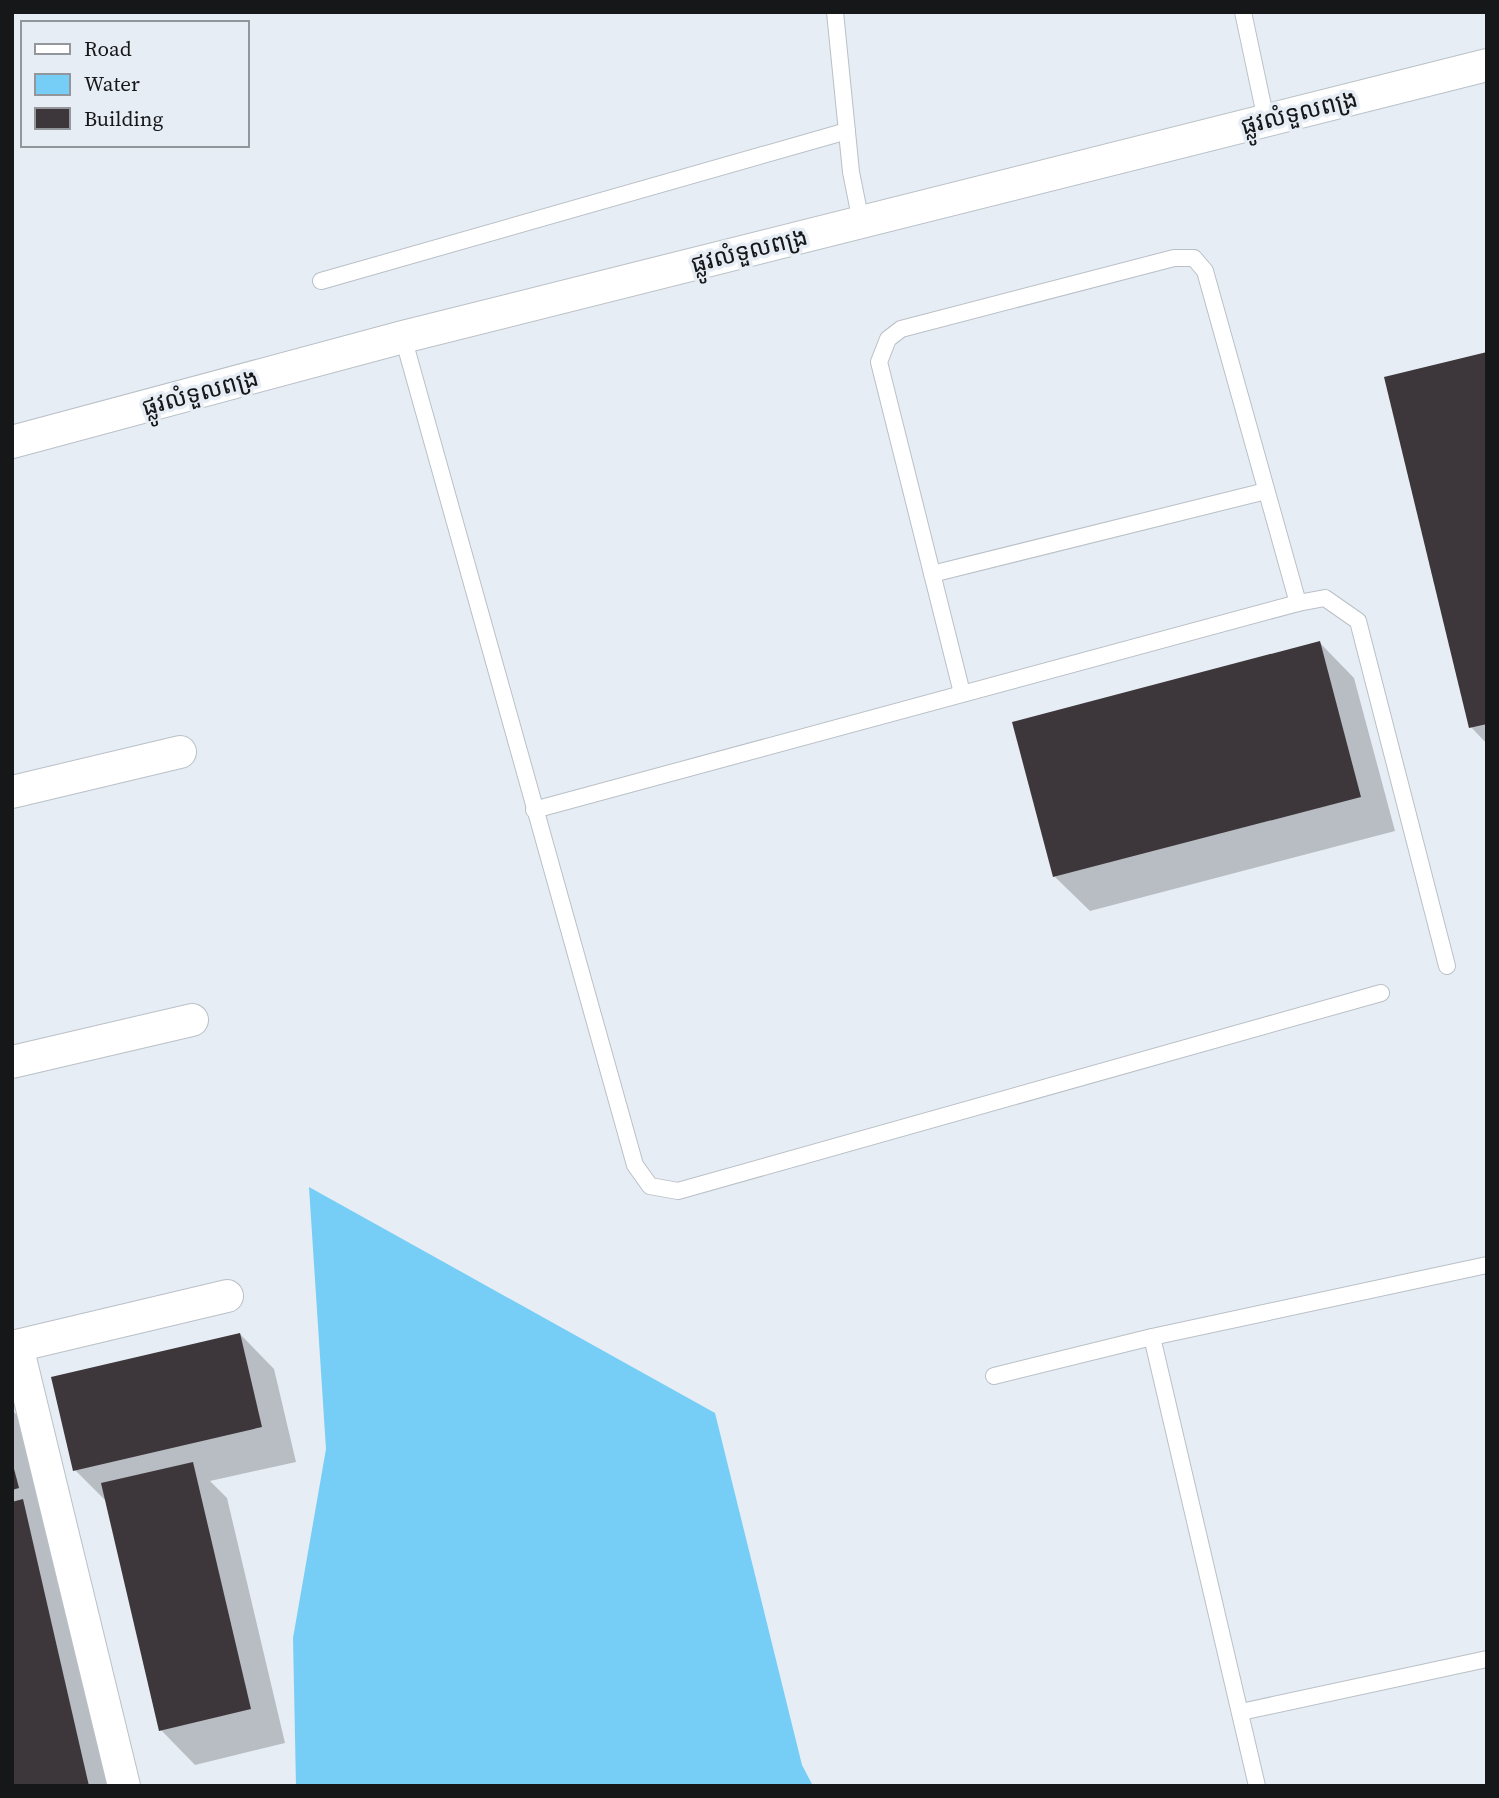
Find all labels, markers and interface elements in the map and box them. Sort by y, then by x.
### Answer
legend [21,21,248,147]
text: Road [84,34,132,63]
text: Water [84,69,140,98]
street label: ផ្លូវលំទួលពង្រ [1237,82,1362,148]
text: Building [84,104,163,133]
street label: ផ្លូវលំទួលពង្រ [687,220,812,286]
street label: ផ្លូវលំទួលពង្រ [138,361,263,429]

